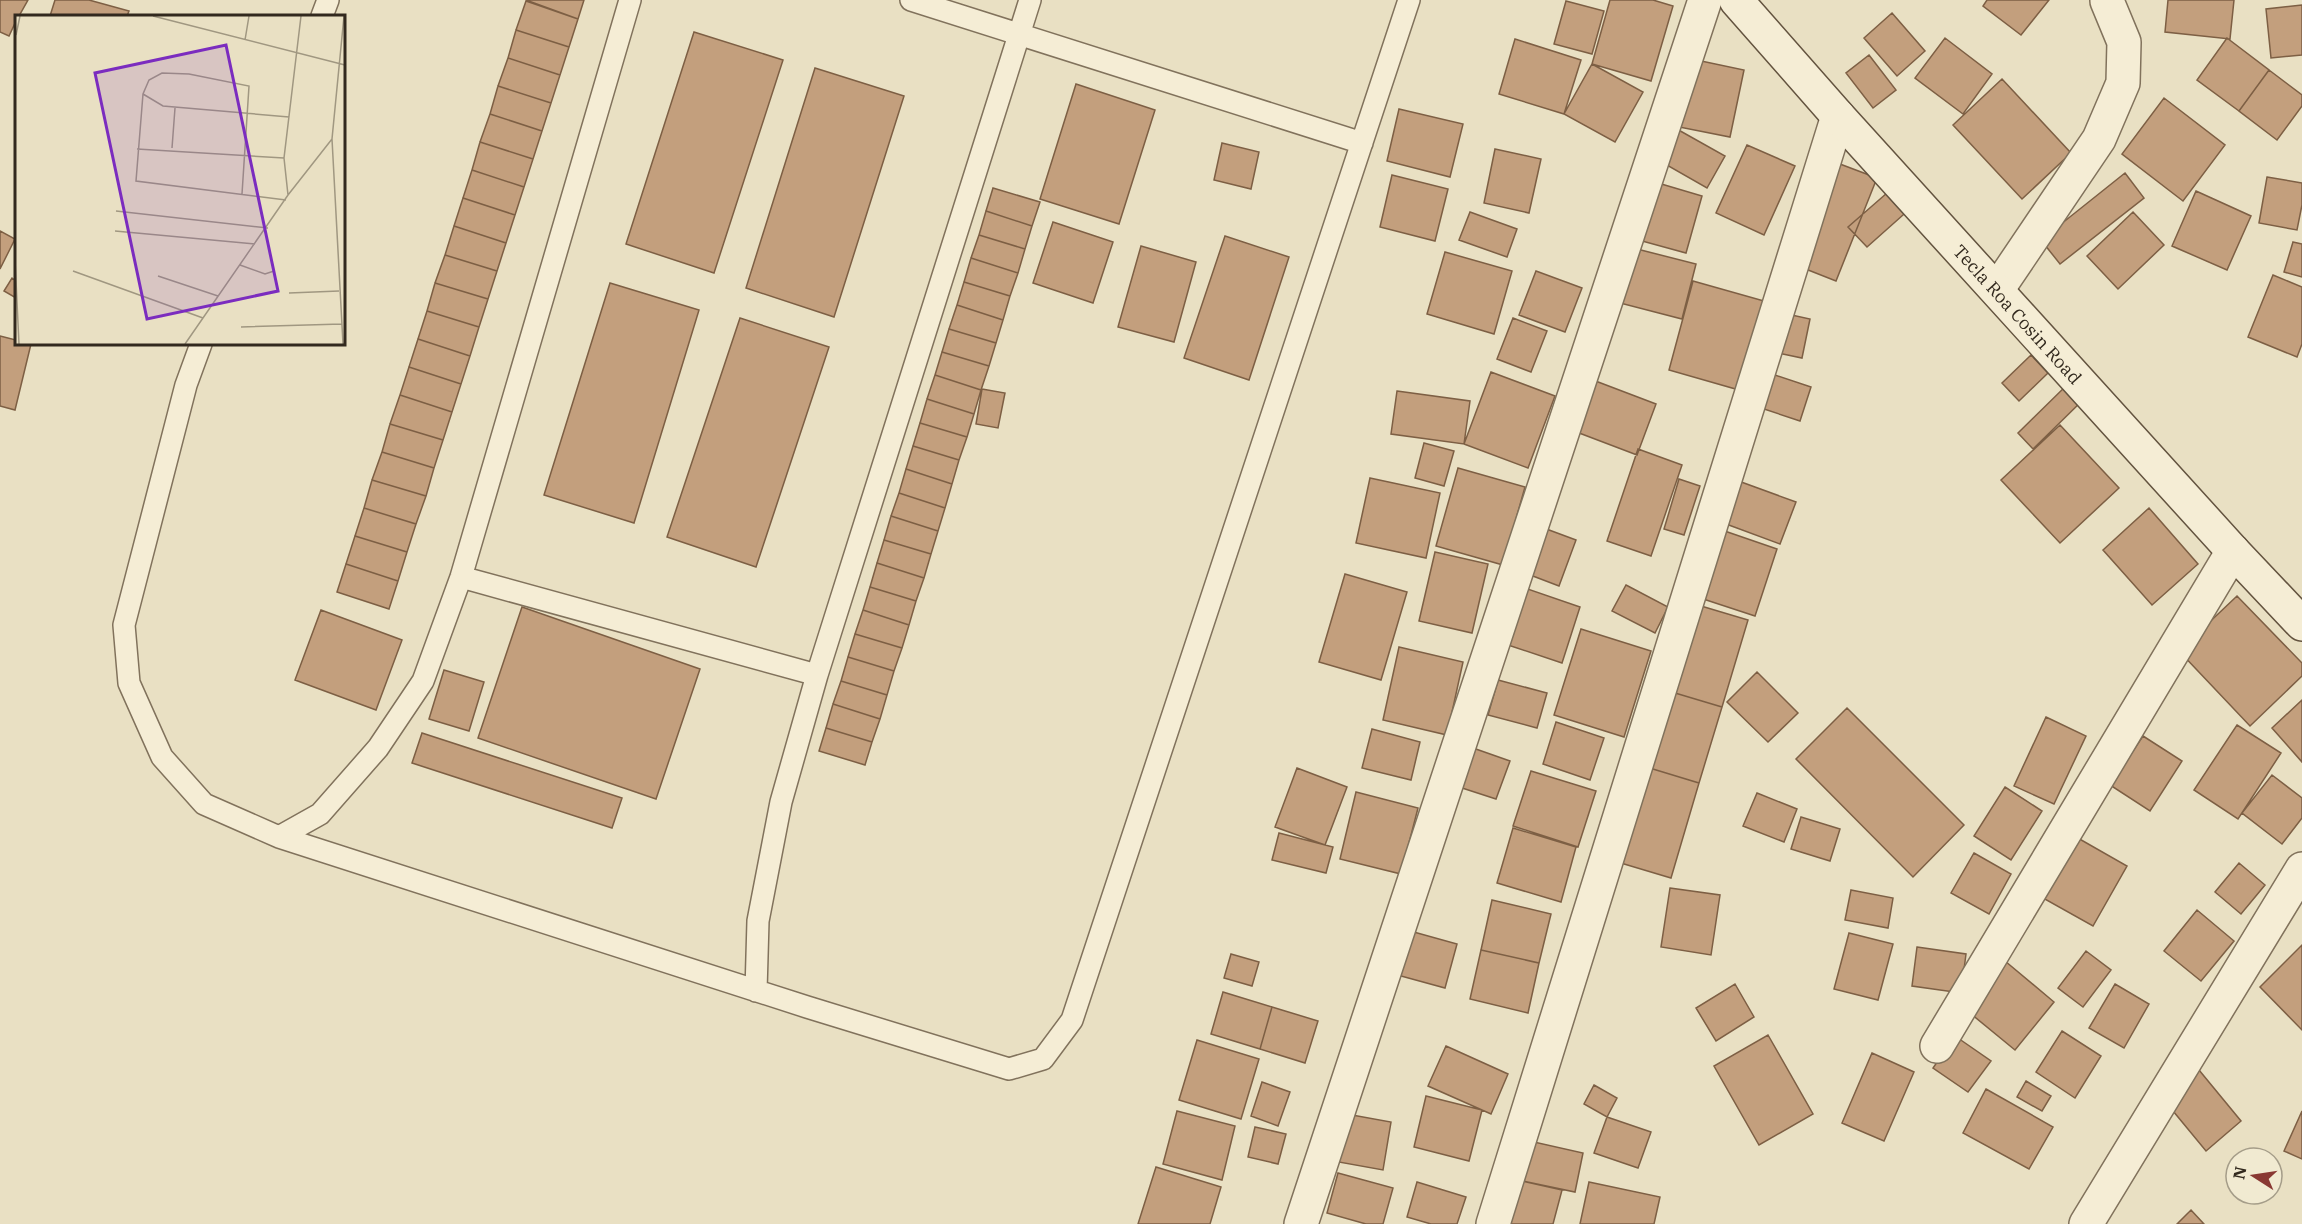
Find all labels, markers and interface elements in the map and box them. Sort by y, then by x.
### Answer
inset map [15,15,345,345]
street label: Tecla Roa Cosin Road [1949,240,2087,389]
north arrow [2224,1146,2284,1206]
text: N [2228,1165,2250,1181]

